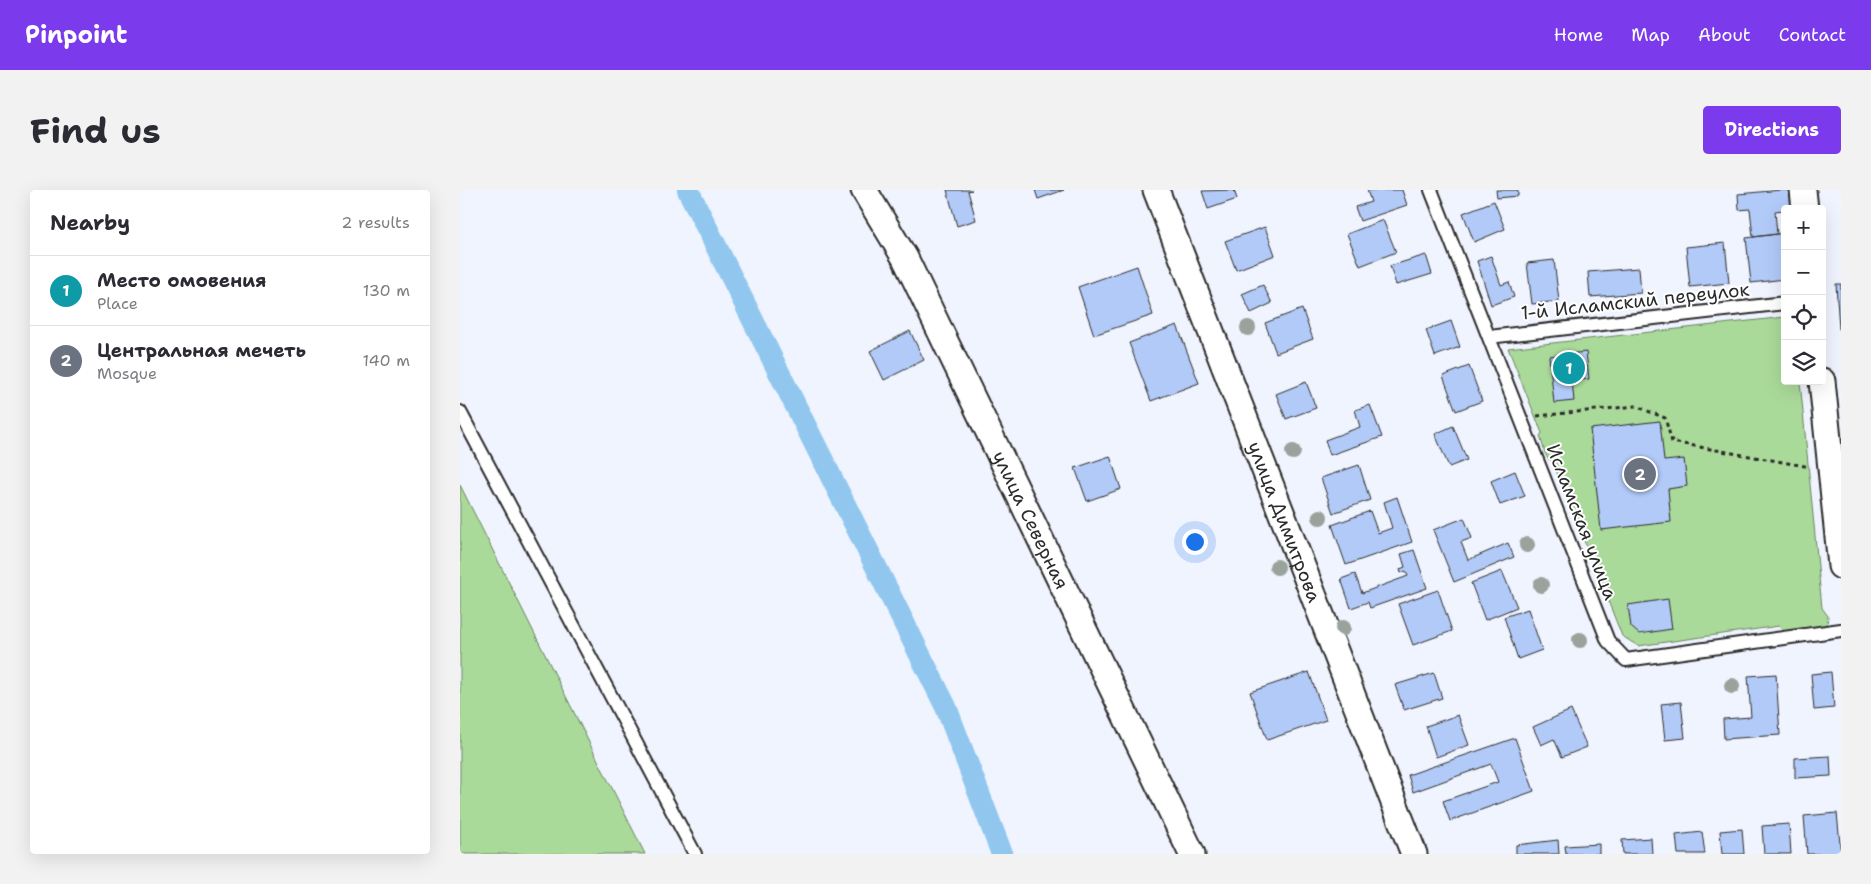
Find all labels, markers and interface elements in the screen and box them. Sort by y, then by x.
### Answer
text: Pinpoint [25,19,127,51]
text: Home [1554,23,1603,47]
text: Map [1631,23,1670,47]
text: About [1698,23,1751,47]
text: Contact [1779,23,1846,47]
button: Directions [1703,106,1841,154]
text: Find us [30,107,161,154]
map controls [1781,205,1826,385]
button: + [1781,205,1826,250]
text: Nearby [50,209,130,237]
text: 2 results [341,212,410,233]
button: − [1781,250,1826,295]
text: Место омовения [97,268,267,293]
street label: 1-й Исламский переулок [1519,277,1751,325]
text: 1 [62,280,70,301]
text: 130 m [363,280,410,301]
text: Place [97,293,138,314]
button: locate [1781,295,1826,340]
text: Центральная мечеть [97,338,306,363]
button: layers [1781,340,1826,385]
pin: 1 [1553,349,1585,387]
text: 2 [60,350,72,371]
text: 140 m [363,350,410,371]
text: Mosque [97,363,157,384]
street label: улица Димитрова [1242,438,1328,606]
street label: Исламская улица [1541,440,1623,604]
street label: улица Северная [987,447,1075,593]
pin: 2 [1624,455,1656,493]
your location [1182,529,1208,555]

